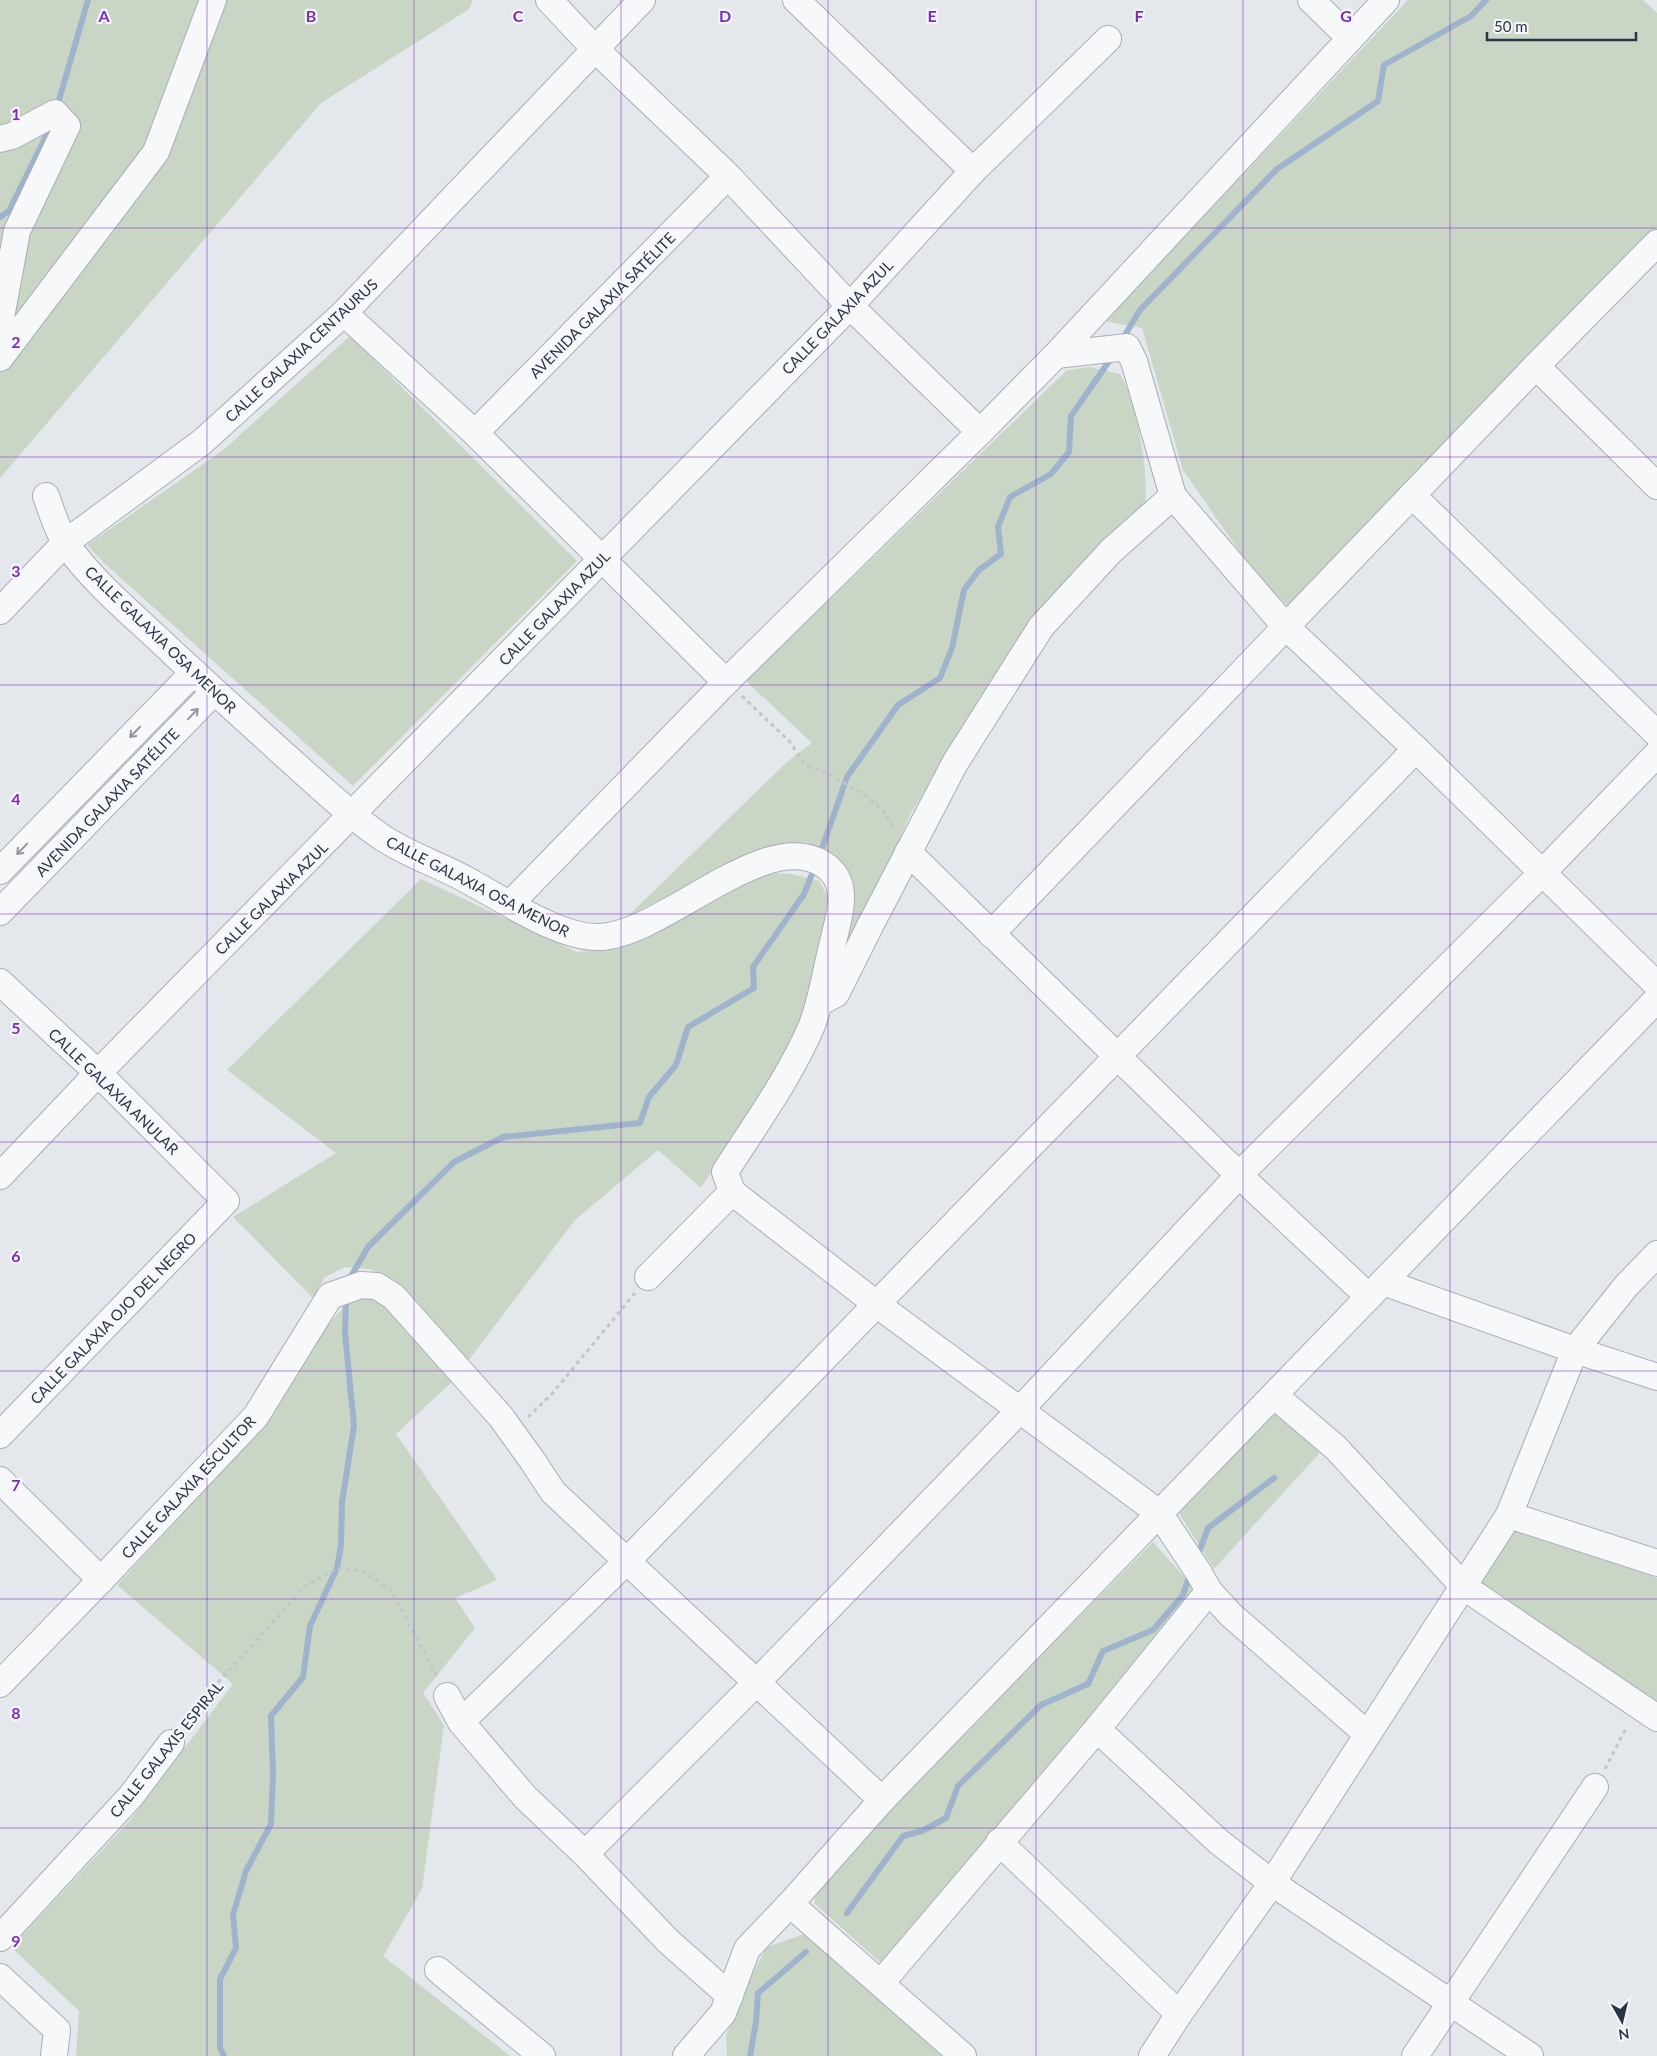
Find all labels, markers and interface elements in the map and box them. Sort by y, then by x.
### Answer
text: A [97,6,110,25]
text: B [306,6,316,25]
text: C [513,6,524,25]
text: D [719,6,731,25]
text: E [927,6,937,25]
text: F [1134,6,1144,25]
text: G [1340,6,1352,25]
scale bar [1487,10,1636,42]
text: 50 m [1494,17,1528,35]
text: 1 [11,104,21,123]
street label: AVENIDA GALAXIA SATÉLITE [525,228,679,382]
street label: CALLE GALAXIA AZUL [778,256,896,378]
street label: CALLE GALAXIA CENTAURUS [221,275,381,425]
text: 2 [11,332,21,351]
street label: CALLE GALAXIA AZUL [495,547,613,669]
text: 3 [11,561,21,580]
street label: CALLE GALAXIA OSA MENOR [82,562,241,716]
one-way arrow [187,707,199,720]
street label: AVENIDA GALAXIA SATÉLITE [32,724,182,880]
one-way arrow [129,726,141,739]
text: 4 [11,789,21,808]
street label: CALLE GALAXIA OSA MENOR [383,832,573,940]
street label: CALLE GALAXIA AZUL [211,838,331,958]
one-way arrow [16,842,28,855]
text: 5 [11,1018,21,1037]
street label: CALLE GALAXIA ANULAR [45,1024,183,1158]
street label: CALLE GALAXIA OJO DEL NEGRO [26,1229,200,1407]
text: 6 [11,1246,21,1265]
street label: CALLE GALAXIA ESCULTOR [117,1412,259,1562]
text: 7 [11,1475,21,1494]
street label: CALLE GALAXIS ESPIRAL [105,1677,227,1821]
text: 8 [11,1703,21,1722]
text: 9 [11,1931,21,1950]
north arrow [1597,1996,1647,2046]
text: N [1617,2025,1630,2044]

